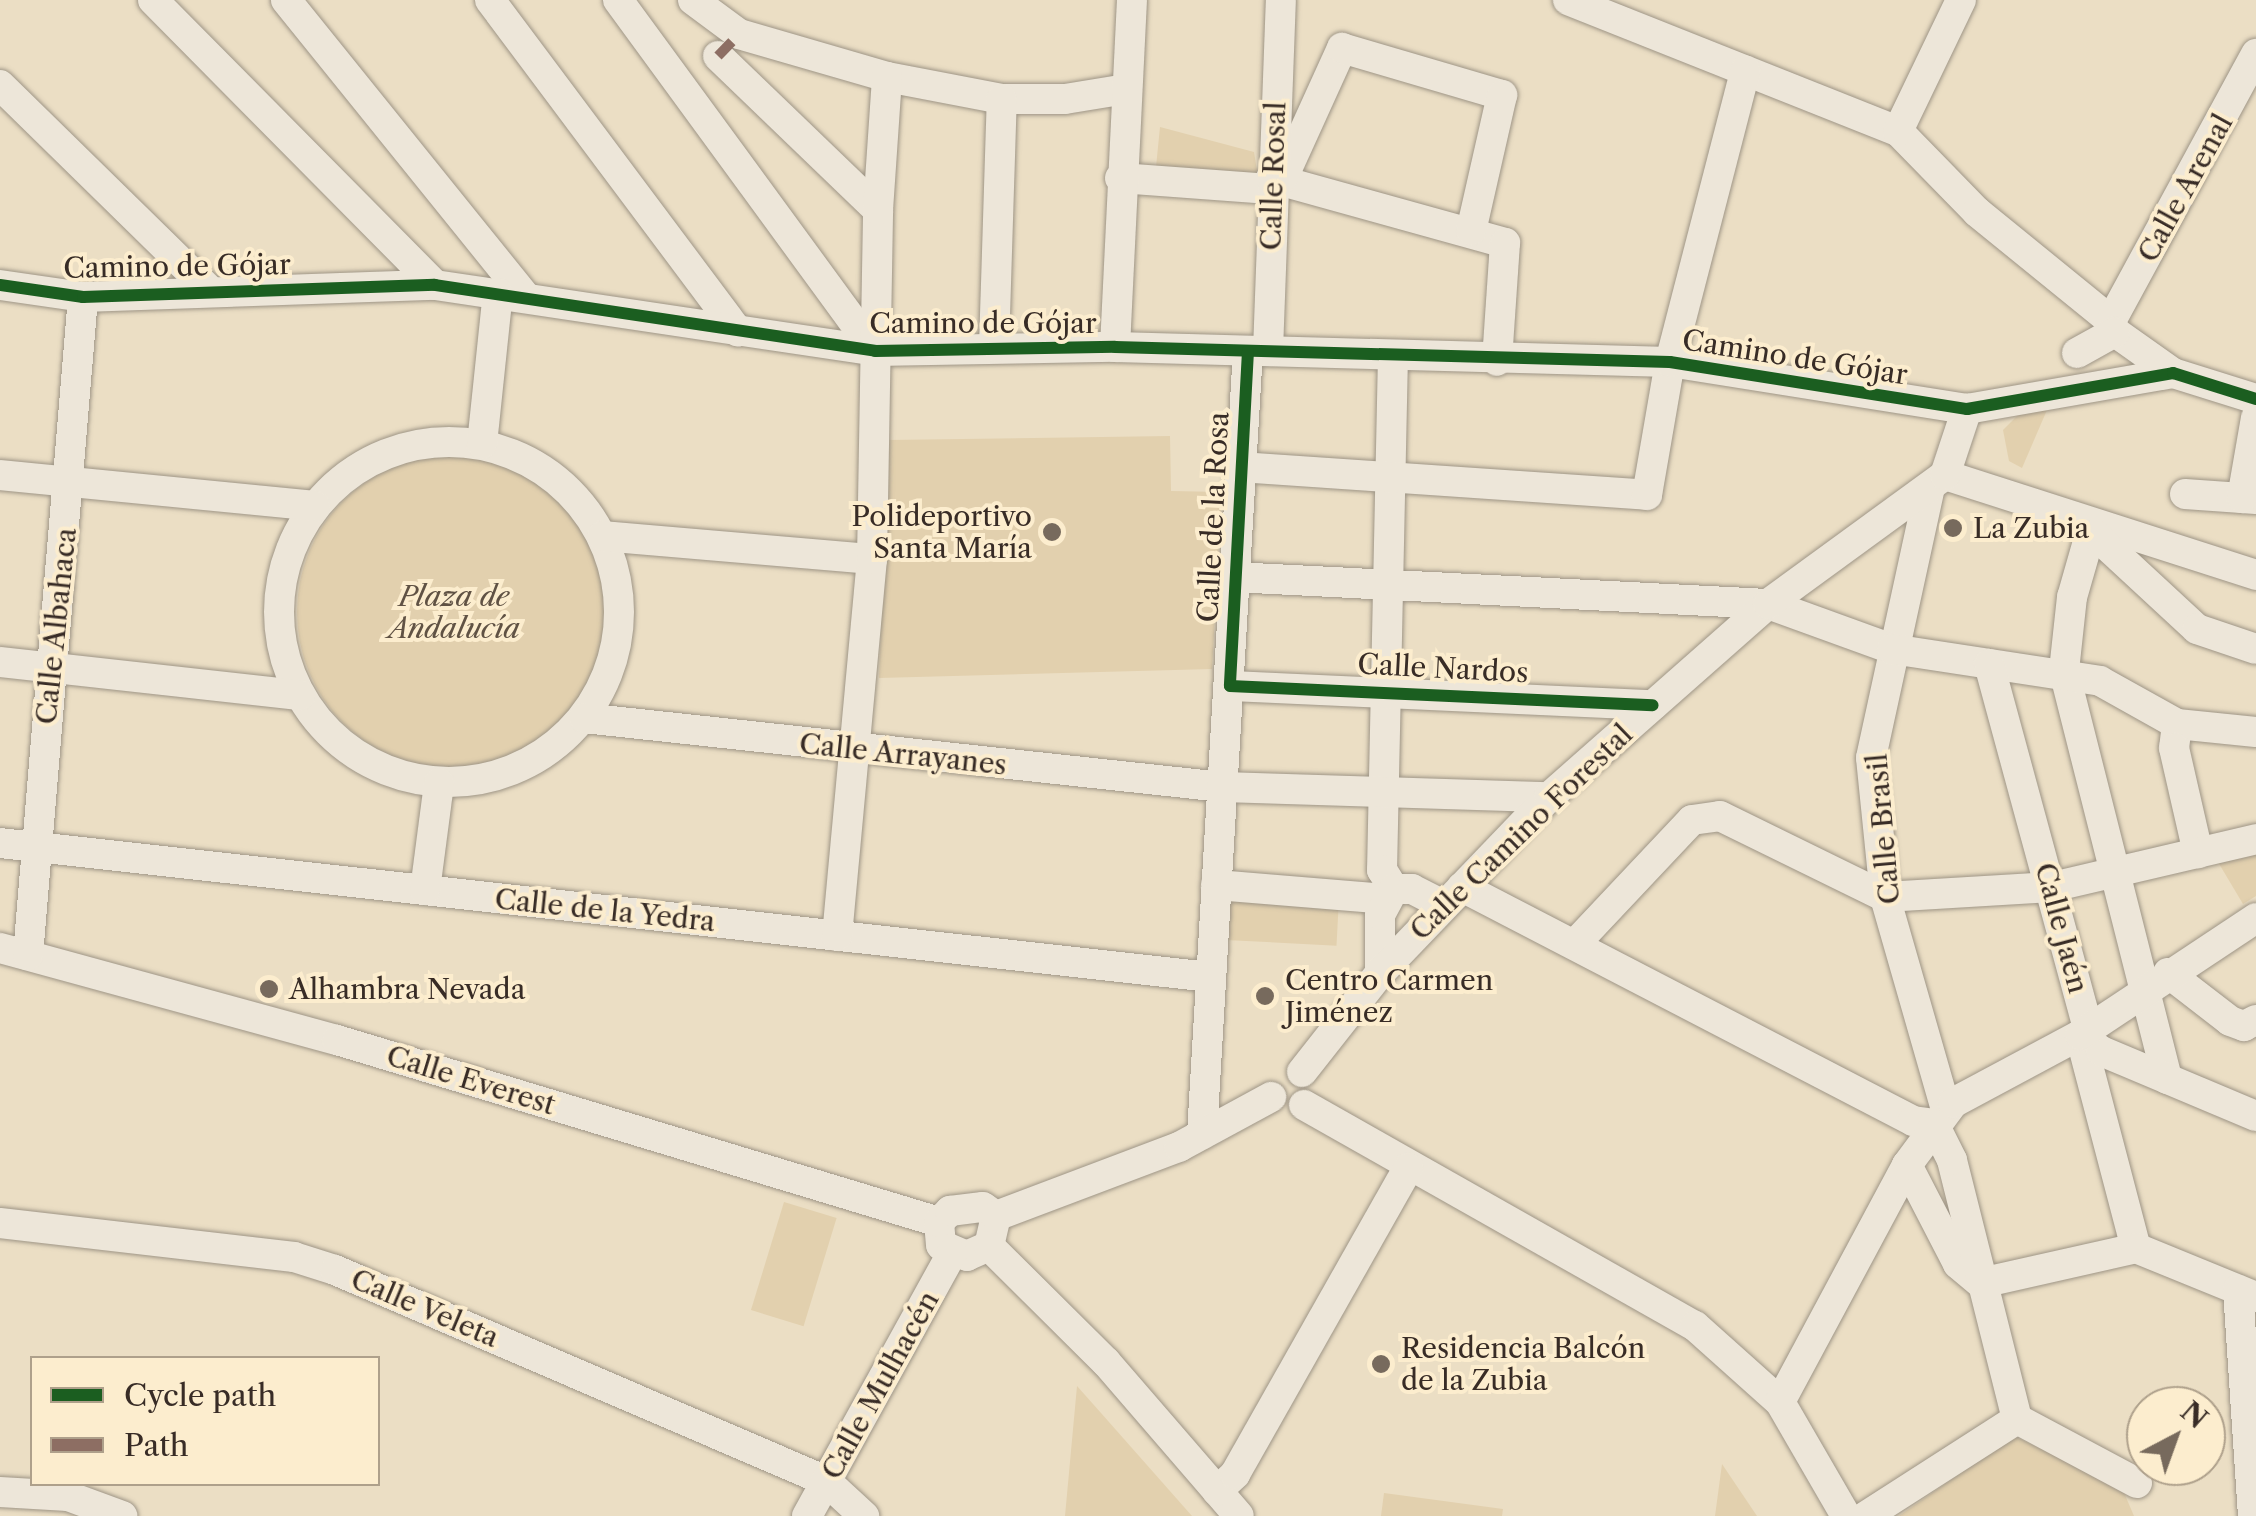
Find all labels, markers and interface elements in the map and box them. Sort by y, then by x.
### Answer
street label: Calle Rosal [1254,101,1292,251]
street label: Calle Arenal [2130,108,2240,268]
street label: Camino de Gójar [63,247,291,285]
street label: Camino de Gójar [869,306,1097,340]
street label: Camino de Gójar [1680,323,1910,391]
street label: Calle de la Rosa [1191,411,1235,623]
place label: Polideportivo Santa María [852,499,1032,565]
place label: La Zubia [1973,511,2090,545]
marker: La Zubia [1942,517,1964,539]
marker: Polideportivo Santa María [1041,521,1063,543]
street label: Calle Albahaca [29,525,83,727]
park label: Plaza de Andalucía [388,579,520,645]
street label: Calle Nardos [1357,647,1529,689]
street label: Calle Camino Forestal [1403,717,1639,947]
street label: Calle Arrayanes [797,726,1009,782]
street label: Calle Brasil [1860,752,1906,906]
street label: Calle Jaén [2028,859,2096,997]
street label: Calle de la Yedra [493,882,717,938]
place label: Centro Carmen Jiménez [1285,963,1493,1029]
place label: Alhambra Nevada [289,972,526,1006]
marker: Alhambra Nevada [258,978,280,1000]
marker: Centro Carmen Jiménez [1254,985,1276,1007]
street label: Calle Everest [383,1038,559,1122]
street label: Calle Veleta [346,1262,504,1354]
street label: Calle Mulhacén [814,1285,946,1485]
place label: Residencia Balcón de la Zubia [1401,1331,1645,1397]
marker: Residencia Balcón de la Zubia [1370,1353,1392,1375]
legend [30,1356,380,1486]
text: Cycle path [124,1377,276,1414]
north arrow [2126,1386,2226,1486]
text: N [2174,1394,2215,1436]
text: Path [124,1427,189,1464]

